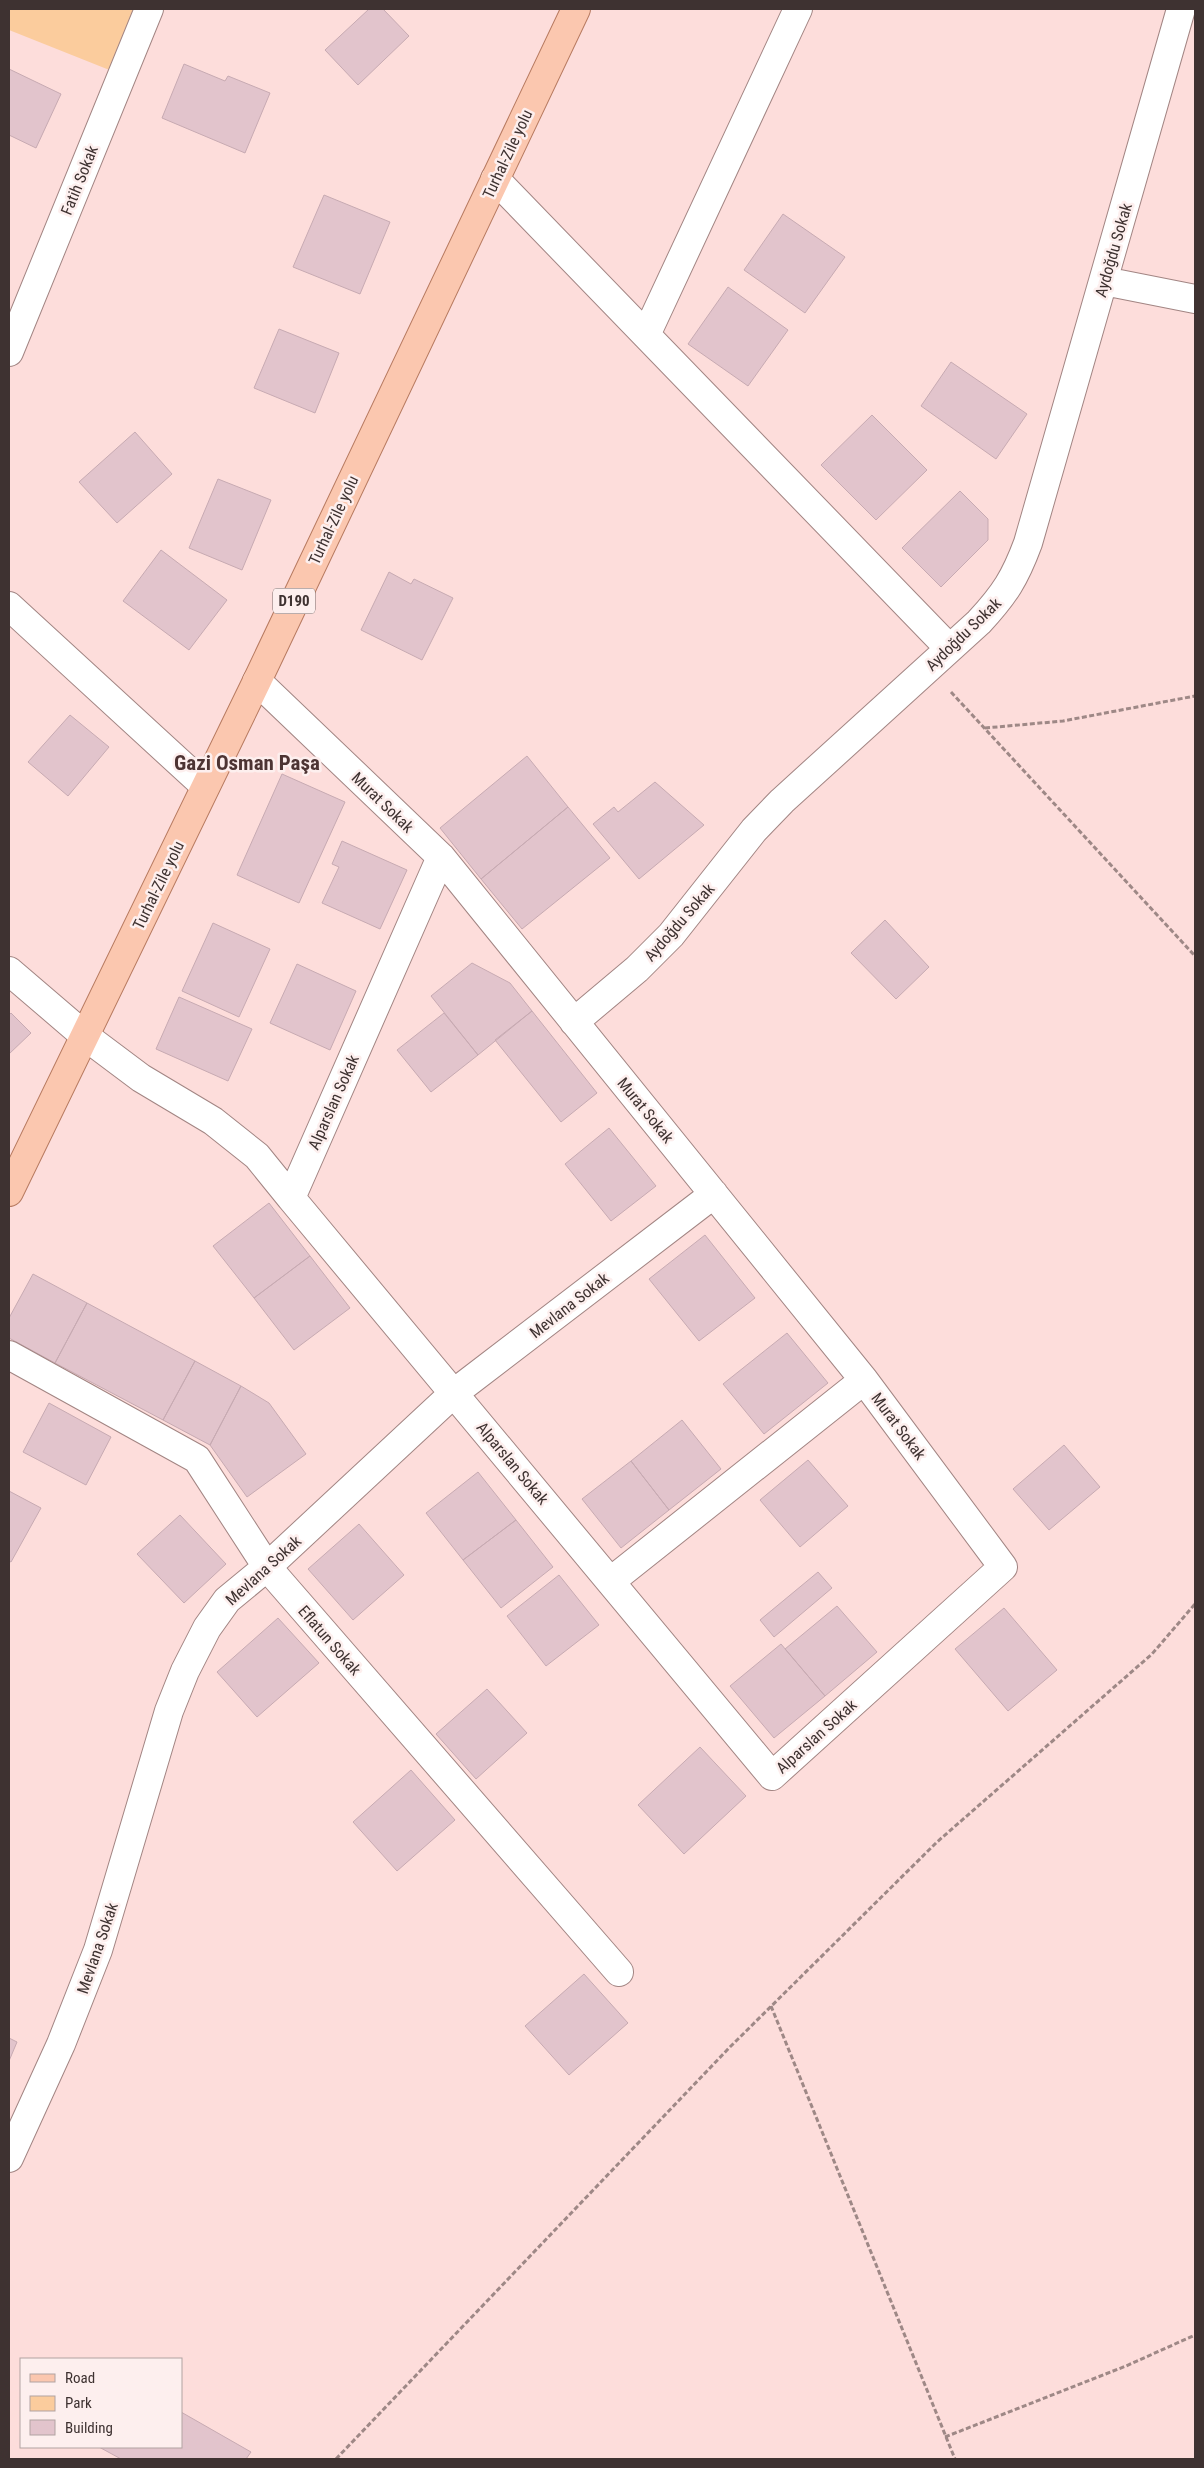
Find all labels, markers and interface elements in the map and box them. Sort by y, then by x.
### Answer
street label: Turhal-Zile yolu [479,107,536,202]
street label: Fatih Sokak [57,142,102,218]
street label: Aydoğdu Sokak [1091,200,1136,299]
street label: Turhal-Zile yolu [305,473,362,568]
road number: D190 [273,588,315,614]
street label: Aydoğdu Sokak [922,593,1005,675]
district label: Gazi Osman Paşa [174,751,320,775]
street label: Murat Sokak [348,768,418,837]
street label: Turhal-Zile yolu [129,838,188,933]
street label: Aydoğdu Sokak [640,879,719,965]
street label: Alparslan Sokak [304,1051,363,1153]
street label: Murat Sokak [613,1074,678,1148]
street label: Mevlana Sokak [526,1268,613,1342]
street label: Murat Sokak [867,1389,930,1464]
street label: Alparslan Sokak [473,1418,553,1509]
street label: Mevlana Sokak [222,1531,306,1609]
street label: Eflatun Sokak [294,1602,366,1680]
street label: Alparslan Sokak [772,1695,861,1777]
street label: Mevlana Sokak [73,1899,122,1996]
legend [20,2358,182,2448]
text: Road [65,2369,95,2387]
text: Park [65,2394,92,2412]
text: Building [65,2419,113,2437]

